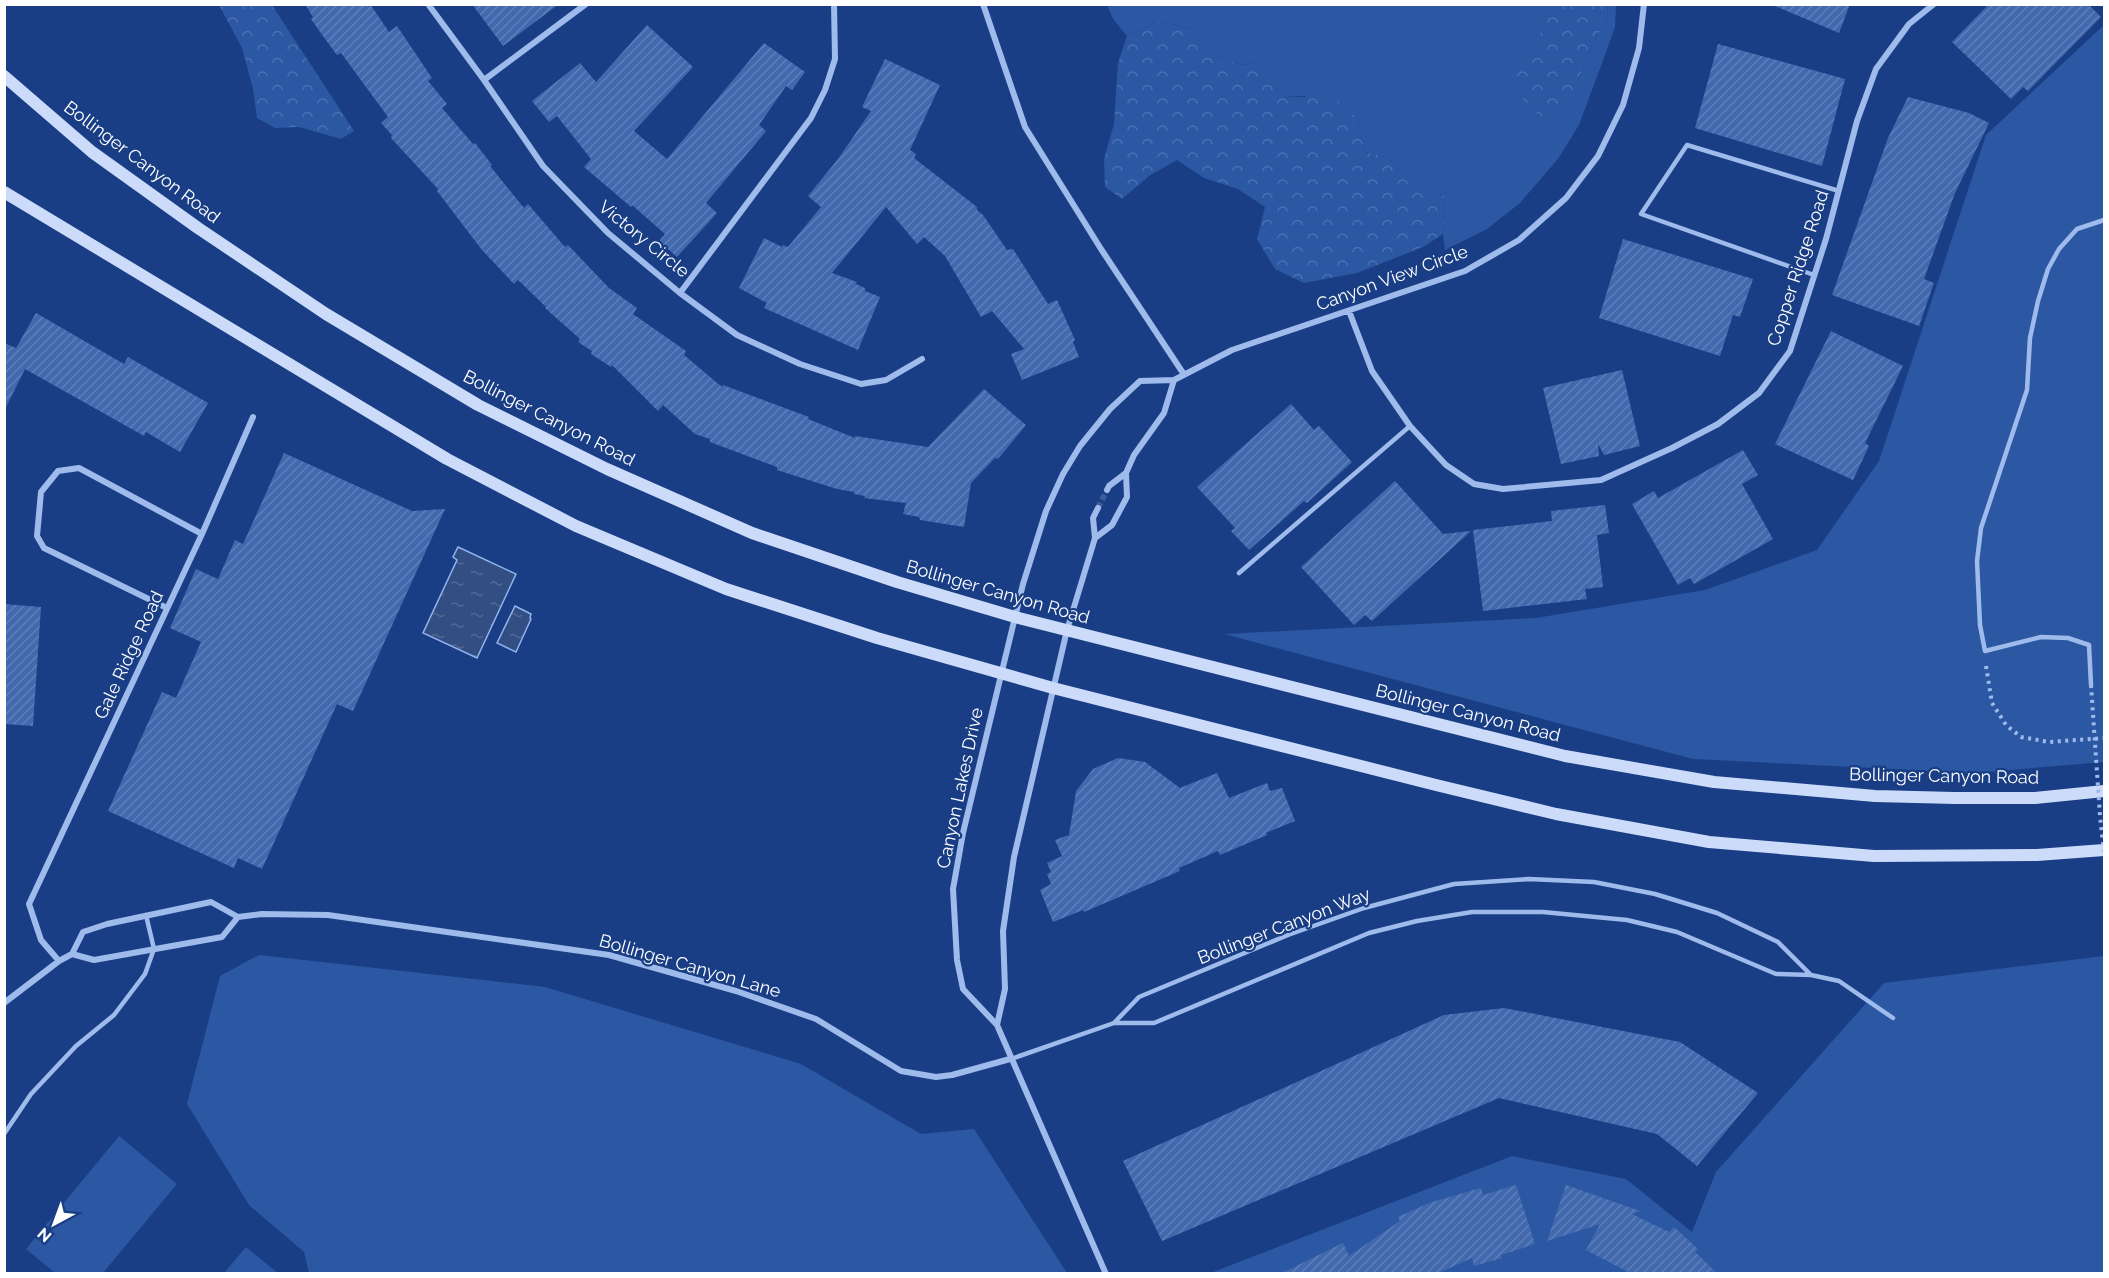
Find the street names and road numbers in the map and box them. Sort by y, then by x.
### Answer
street label: Bollinger Canyon Road [60,96,224,227]
street label: Copper Ridge Road [1762,187,1833,348]
street label: Victory Circle [595,196,694,282]
street label: Canyon View Circle [1313,240,1471,315]
street label: Bollinger Canyon Road [460,365,639,470]
street label: Bollinger Canyon Road [904,555,1092,628]
street label: Gale Ridge Road [90,587,167,722]
street label: Bollinger Canyon Road [1373,679,1563,746]
street label: Canyon Lakes Drive [932,705,987,870]
street label: Bollinger Canyon Road [1849,763,2039,788]
street label: Bollinger Canyon Way [1194,883,1373,968]
street label: Bollinger Canyon Lane [597,929,784,1002]

